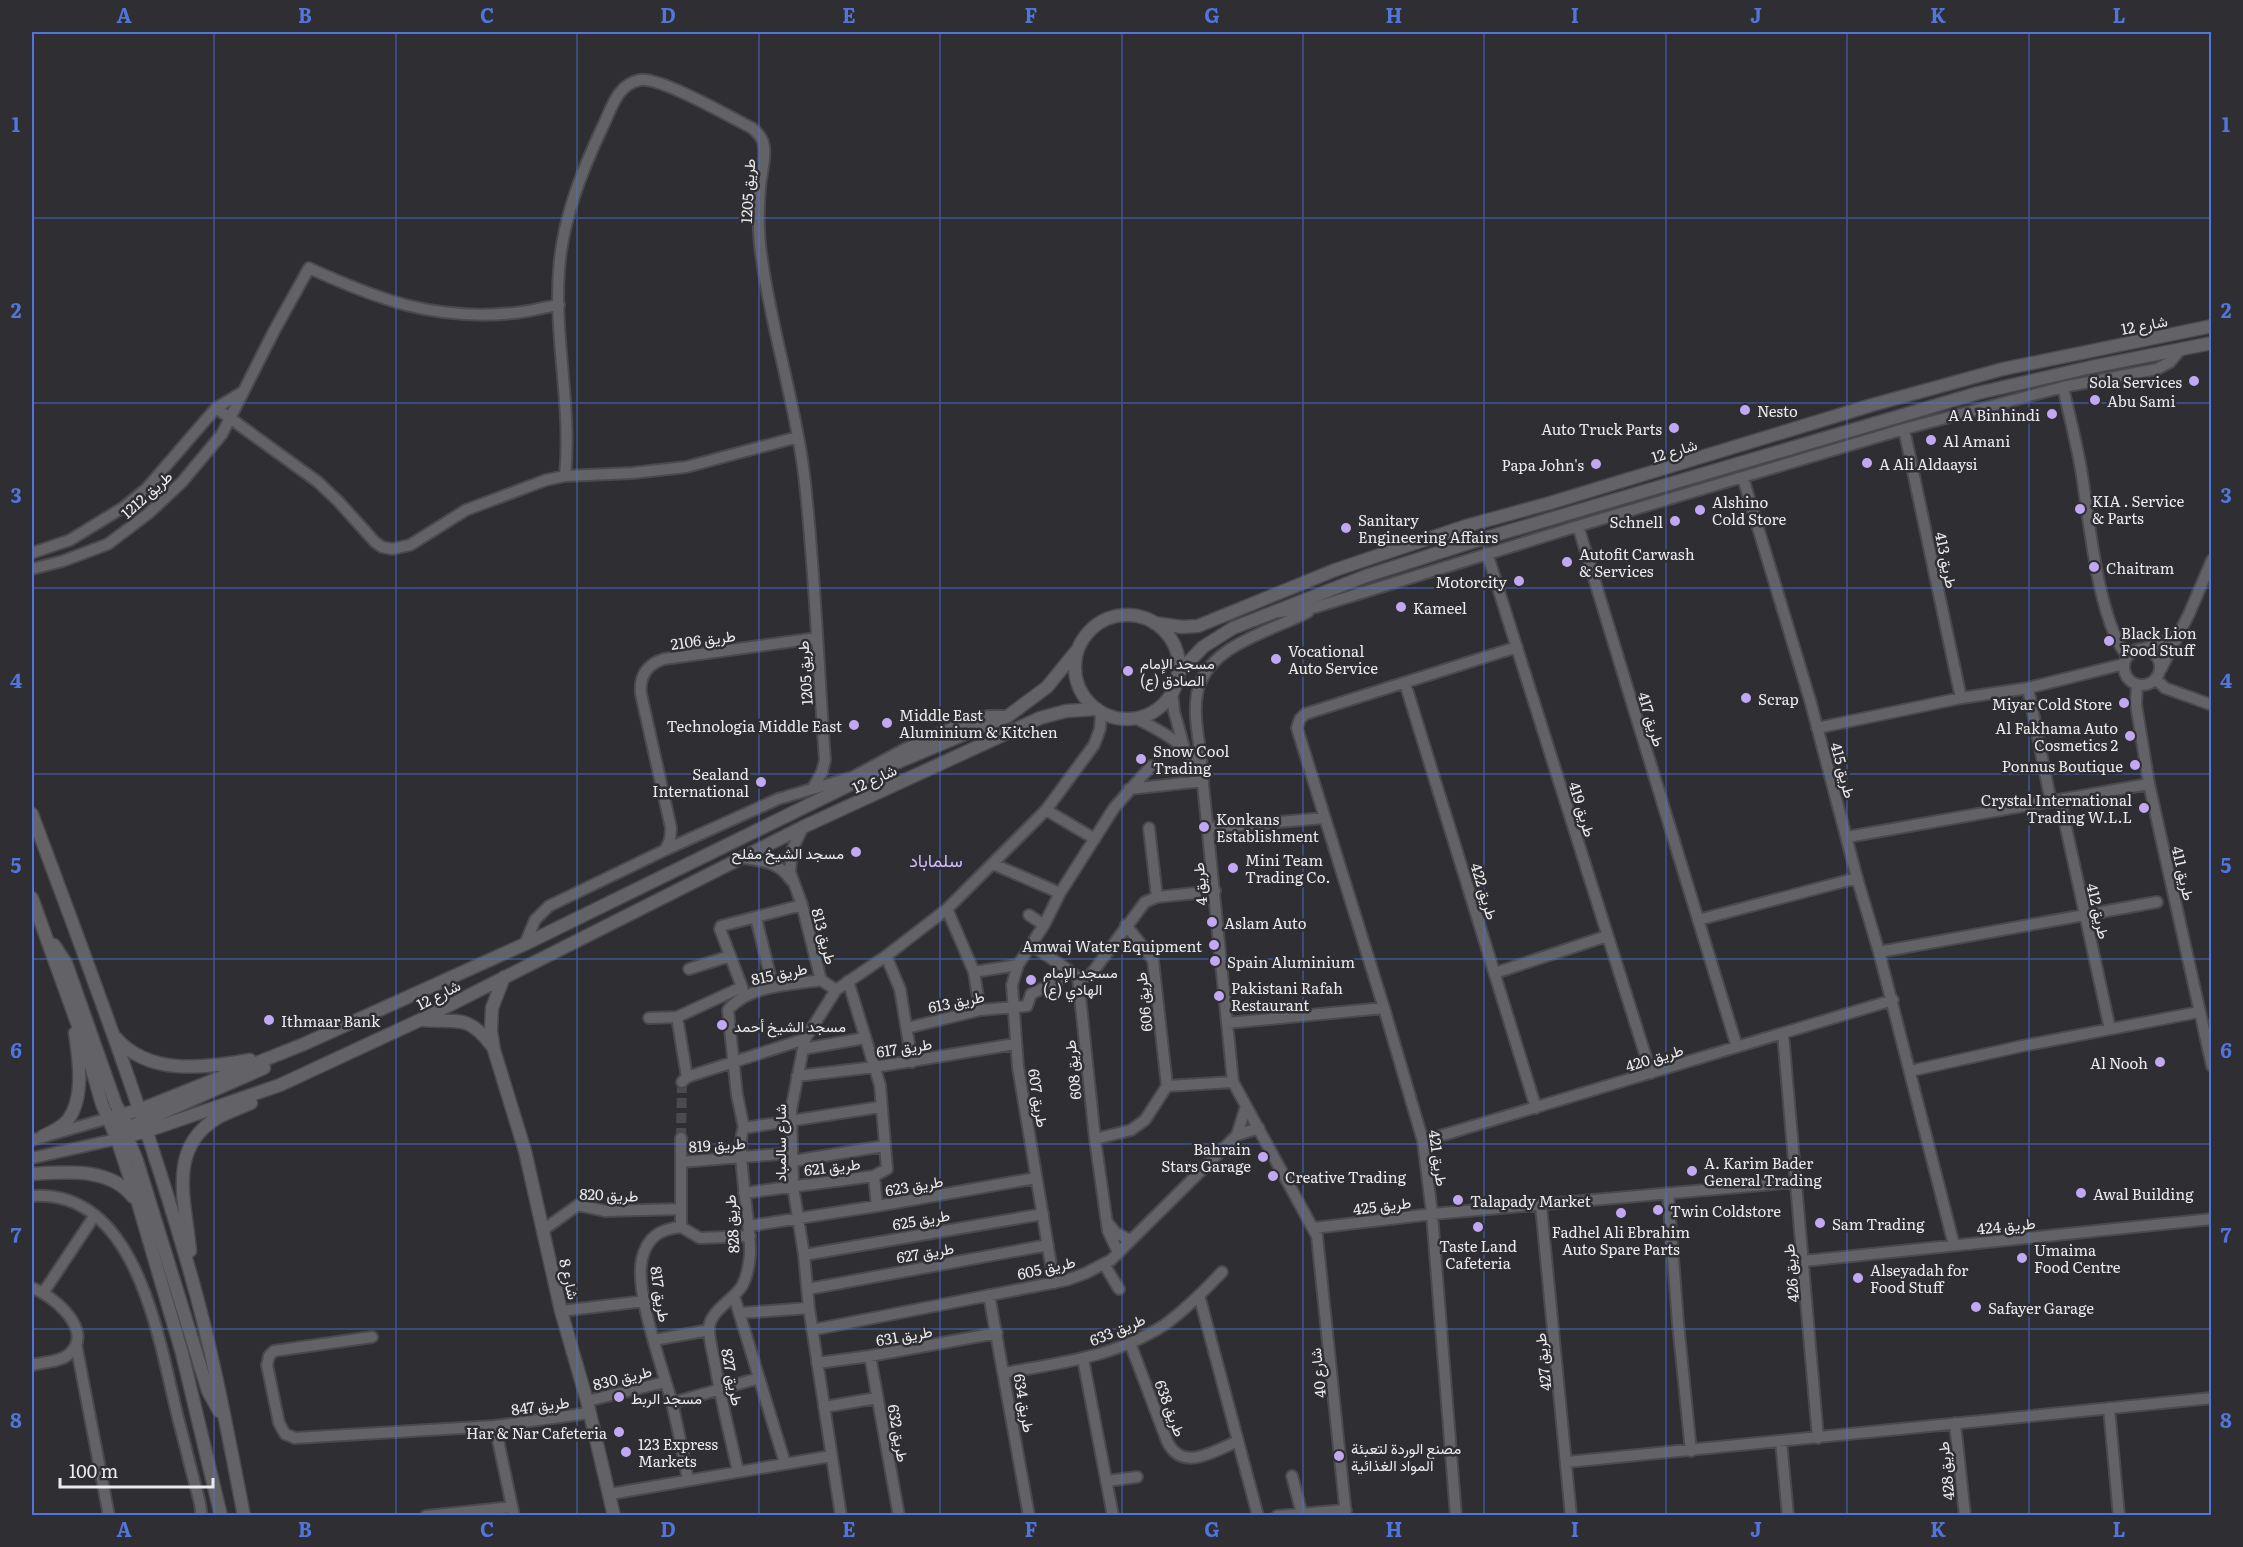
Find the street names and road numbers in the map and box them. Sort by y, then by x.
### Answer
street label: طريق 1205 [734,158,760,224]
street label: شارع 12 [2119,308,2170,341]
street label: شارع 12 [1648,432,1700,469]
street label: طريق 1212 [115,464,177,523]
street label: طريق 413 [1930,530,1964,591]
street label: طريق 2106 [669,623,737,655]
street label: طريق 1205 [790,640,818,706]
street label: طريق 417 [1633,689,1671,750]
street label: طريق 415 [1826,740,1863,801]
street label: شارع 12 [848,758,901,799]
street label: طريق 419 [1564,778,1602,840]
street label: طريق 411 [2167,843,2201,903]
street label: طريق 422 [1465,860,1505,922]
street label: طريق 4 [1186,861,1212,906]
street label: طريق 412 [2081,881,2117,941]
street label: طريق 813 [806,905,844,967]
street label: طريق 815 [749,956,809,990]
street label: طريق 606 [1128,971,1158,1033]
street label: شارع 12 [412,973,465,1016]
street label: طريق 613 [926,984,987,1018]
street label: طريق 617 [874,1031,934,1063]
street label: طريق 420 [1622,1037,1686,1077]
street label: طريق 608 [1057,1039,1087,1101]
street label: طريق 607 [1023,1067,1055,1129]
street label: شارع سالمباد [768,1104,792,1182]
street label: طريق 421 [1424,1128,1454,1188]
street label: طريق 819 [688,1131,746,1157]
street label: طريق 621 [803,1151,862,1181]
street label: طريق 623 [883,1169,945,1201]
street label: طريق 820 [579,1181,639,1207]
street label: طريق 425 [1352,1190,1413,1220]
street label: طريق 828 [717,1194,745,1254]
street label: طريق 625 [890,1203,952,1235]
street label: طريق 424 [1975,1210,2037,1240]
street label: طريق 627 [894,1236,956,1268]
street label: طريق 426 [1776,1243,1804,1303]
street label: طريق 605 [1015,1249,1078,1285]
street label: شارع 8 [553,1256,586,1302]
street label: طريق 817 [645,1264,677,1324]
street label: طريق 633 [1085,1307,1149,1351]
street label: طريق 631 [874,1319,934,1351]
street label: طريق 427 [1528,1332,1556,1392]
street label: طريق 827 [716,1346,750,1408]
street label: شارع 40 [1303,1347,1332,1399]
street label: طريق 830 [590,1359,654,1395]
street label: طريق 634 [1009,1372,1042,1434]
street label: طريق 638 [1150,1376,1192,1440]
street label: طريق 847 [509,1390,571,1420]
street label: طريق 632 [883,1402,915,1464]
street label: طريق 428 [1930,1440,1960,1502]

